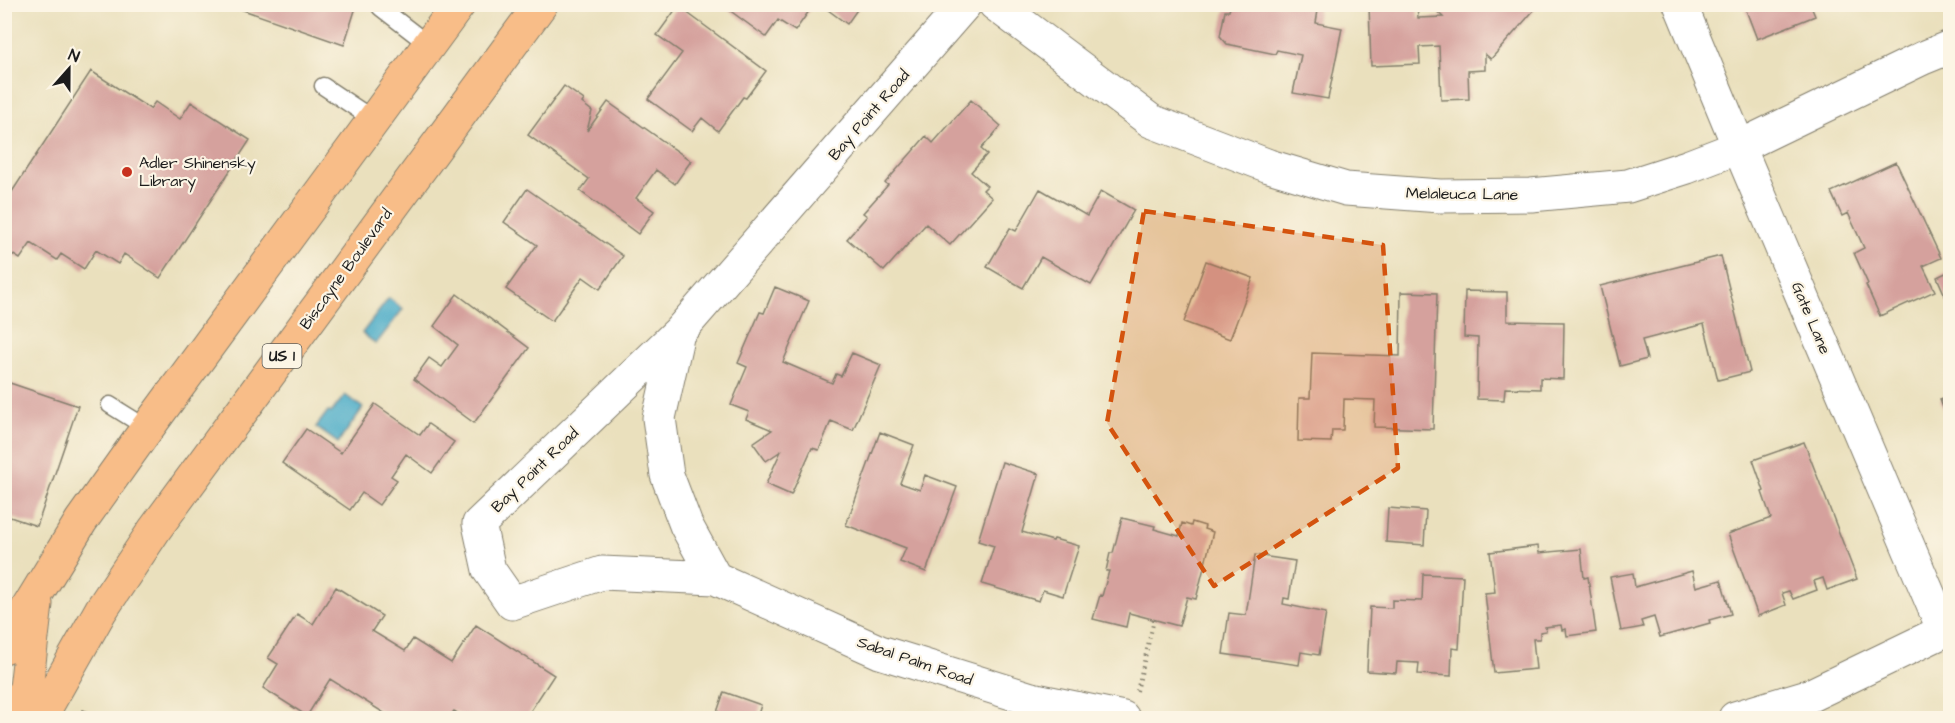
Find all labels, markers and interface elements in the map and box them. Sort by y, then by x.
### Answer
north arrow [39,39,99,99]
text: N [65,44,83,68]
street label: Bay Point Road [823,65,915,166]
place label: Adler Shinensky Library [139,152,256,193]
marker: Adler Shinensky Library [120,165,134,179]
street label: Melaleuca Lane [1406,182,1519,206]
street label: Biscayne Boulevard [294,204,398,335]
street label: Gate Lane [1786,278,1836,358]
road number: US 1 [262,344,302,368]
street label: Bay Point Road [486,423,584,518]
street label: Sabal Palm Road [854,631,976,691]

